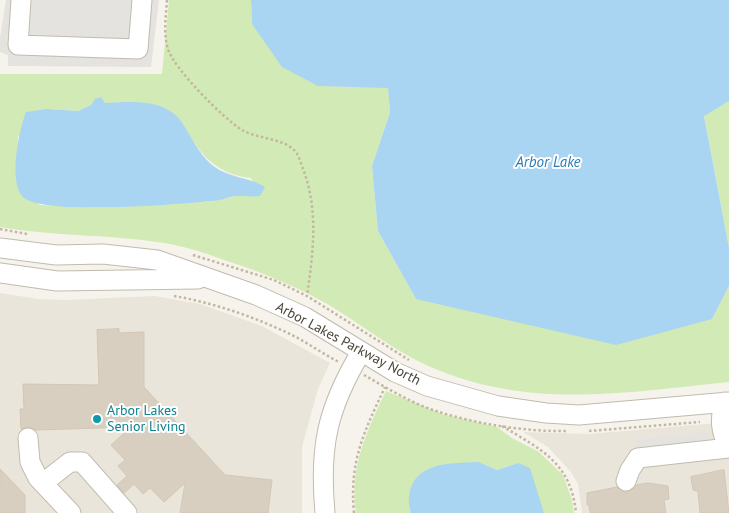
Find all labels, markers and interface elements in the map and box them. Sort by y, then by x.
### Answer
water label: Arbor Lake [516,154,580,172]
street label: Arbor Lakes Parkway North [273,299,423,389]
place label: Arbor Lakes Senior Living [107,403,186,436]
marker: Arbor Lakes Senior Living [91,413,103,425]

